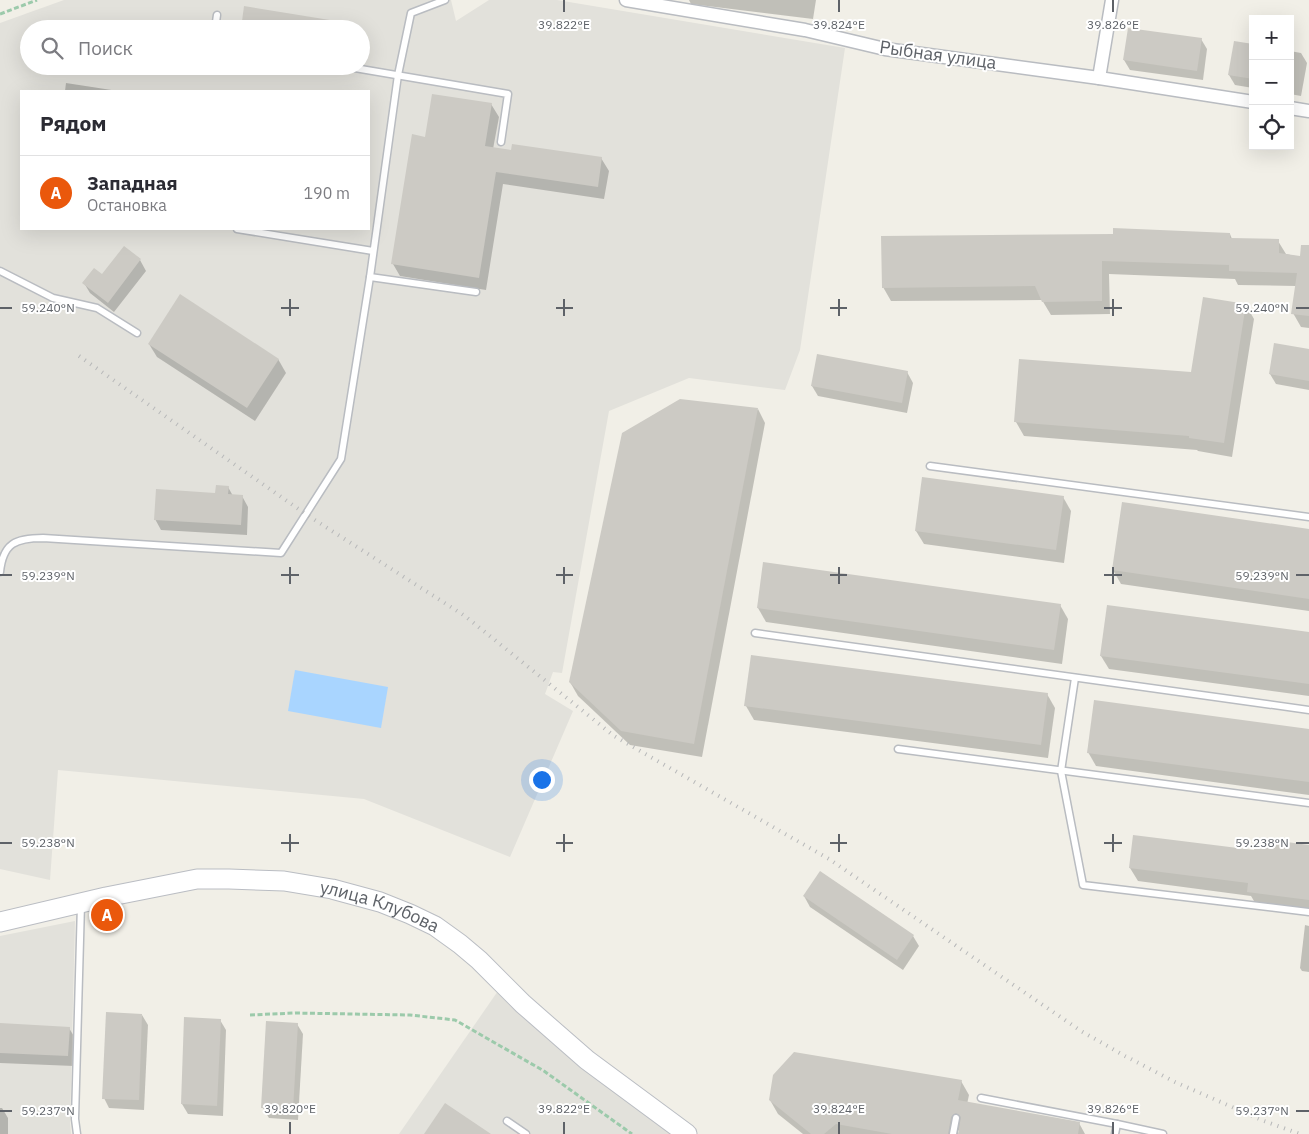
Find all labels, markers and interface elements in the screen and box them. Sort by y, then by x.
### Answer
map controls [1249,15,1294,150]
button: + [1249,15,1294,60]
text: 39.822°E [538,17,590,32]
text: 39.824°E [813,17,865,32]
text: 39.826°E [1087,17,1139,32]
search box [20,20,370,75]
icon: search [38,34,66,62]
street label: Рыбная улица [878,35,998,74]
text: Поиск [78,36,133,60]
button: − [1249,60,1294,105]
button: locate [1249,105,1294,150]
text: Рядом [40,109,107,137]
text: Западная [87,171,178,195]
text: A [51,183,61,203]
text: 190 m [303,183,350,203]
text: Остановка [87,195,167,215]
text: 59.240°N [21,300,75,315]
text: 59.240°N [1235,300,1289,315]
text: 59.239°N [21,568,75,583]
text: 59.239°N [1235,568,1289,583]
your location [529,767,555,793]
text: 59.238°N [21,835,75,850]
text: 59.238°N [1235,835,1289,850]
street label: улица Клубова [318,875,444,938]
pin: A [91,896,123,934]
text: 39.820°E [264,1101,316,1116]
text: 39.822°E [538,1101,590,1116]
text: 39.824°E [813,1101,865,1116]
text: 39.826°E [1087,1101,1139,1116]
text: 59.237°N [21,1103,75,1118]
text: 59.237°N [1235,1103,1289,1118]

